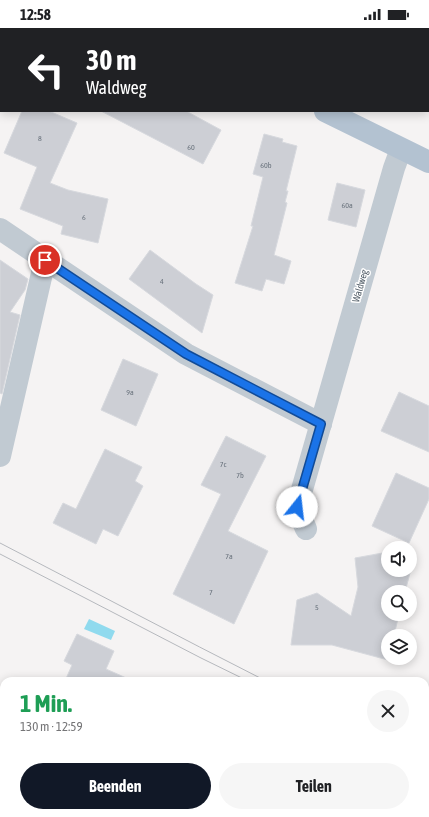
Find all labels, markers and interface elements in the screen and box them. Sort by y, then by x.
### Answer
text: 12:58 [20,6,51,23]
icon: left [20,44,72,96]
text: 30 m [86,44,136,76]
text: Waldweg [86,77,146,98]
house number: 8 [38,134,42,143]
house number: 60 [187,143,195,152]
house number: 60b [260,161,272,170]
house number: 60a [341,201,353,210]
house number: 6 [82,213,86,222]
pin [28,243,62,277]
icon: arrive [34,249,56,271]
street label: Waldweg [350,268,370,304]
house number: 4 [160,277,164,286]
house number: 9a [126,388,134,397]
house number: 7c [220,460,226,469]
house number: 7b [236,471,244,480]
position arrow [276,486,318,528]
map controls [381,541,417,665]
button: sound [381,541,417,577]
house number: 7a [225,552,233,561]
button: search [381,585,417,621]
house number: 7 [209,588,213,597]
house number: 5 [315,603,319,612]
button: layers [381,629,417,665]
text: 1 Min. [20,690,72,717]
button: close [367,690,409,732]
text: 130 m · 12:59 [20,719,83,734]
button: Beenden [20,763,211,809]
button: Teilen [219,763,409,809]

